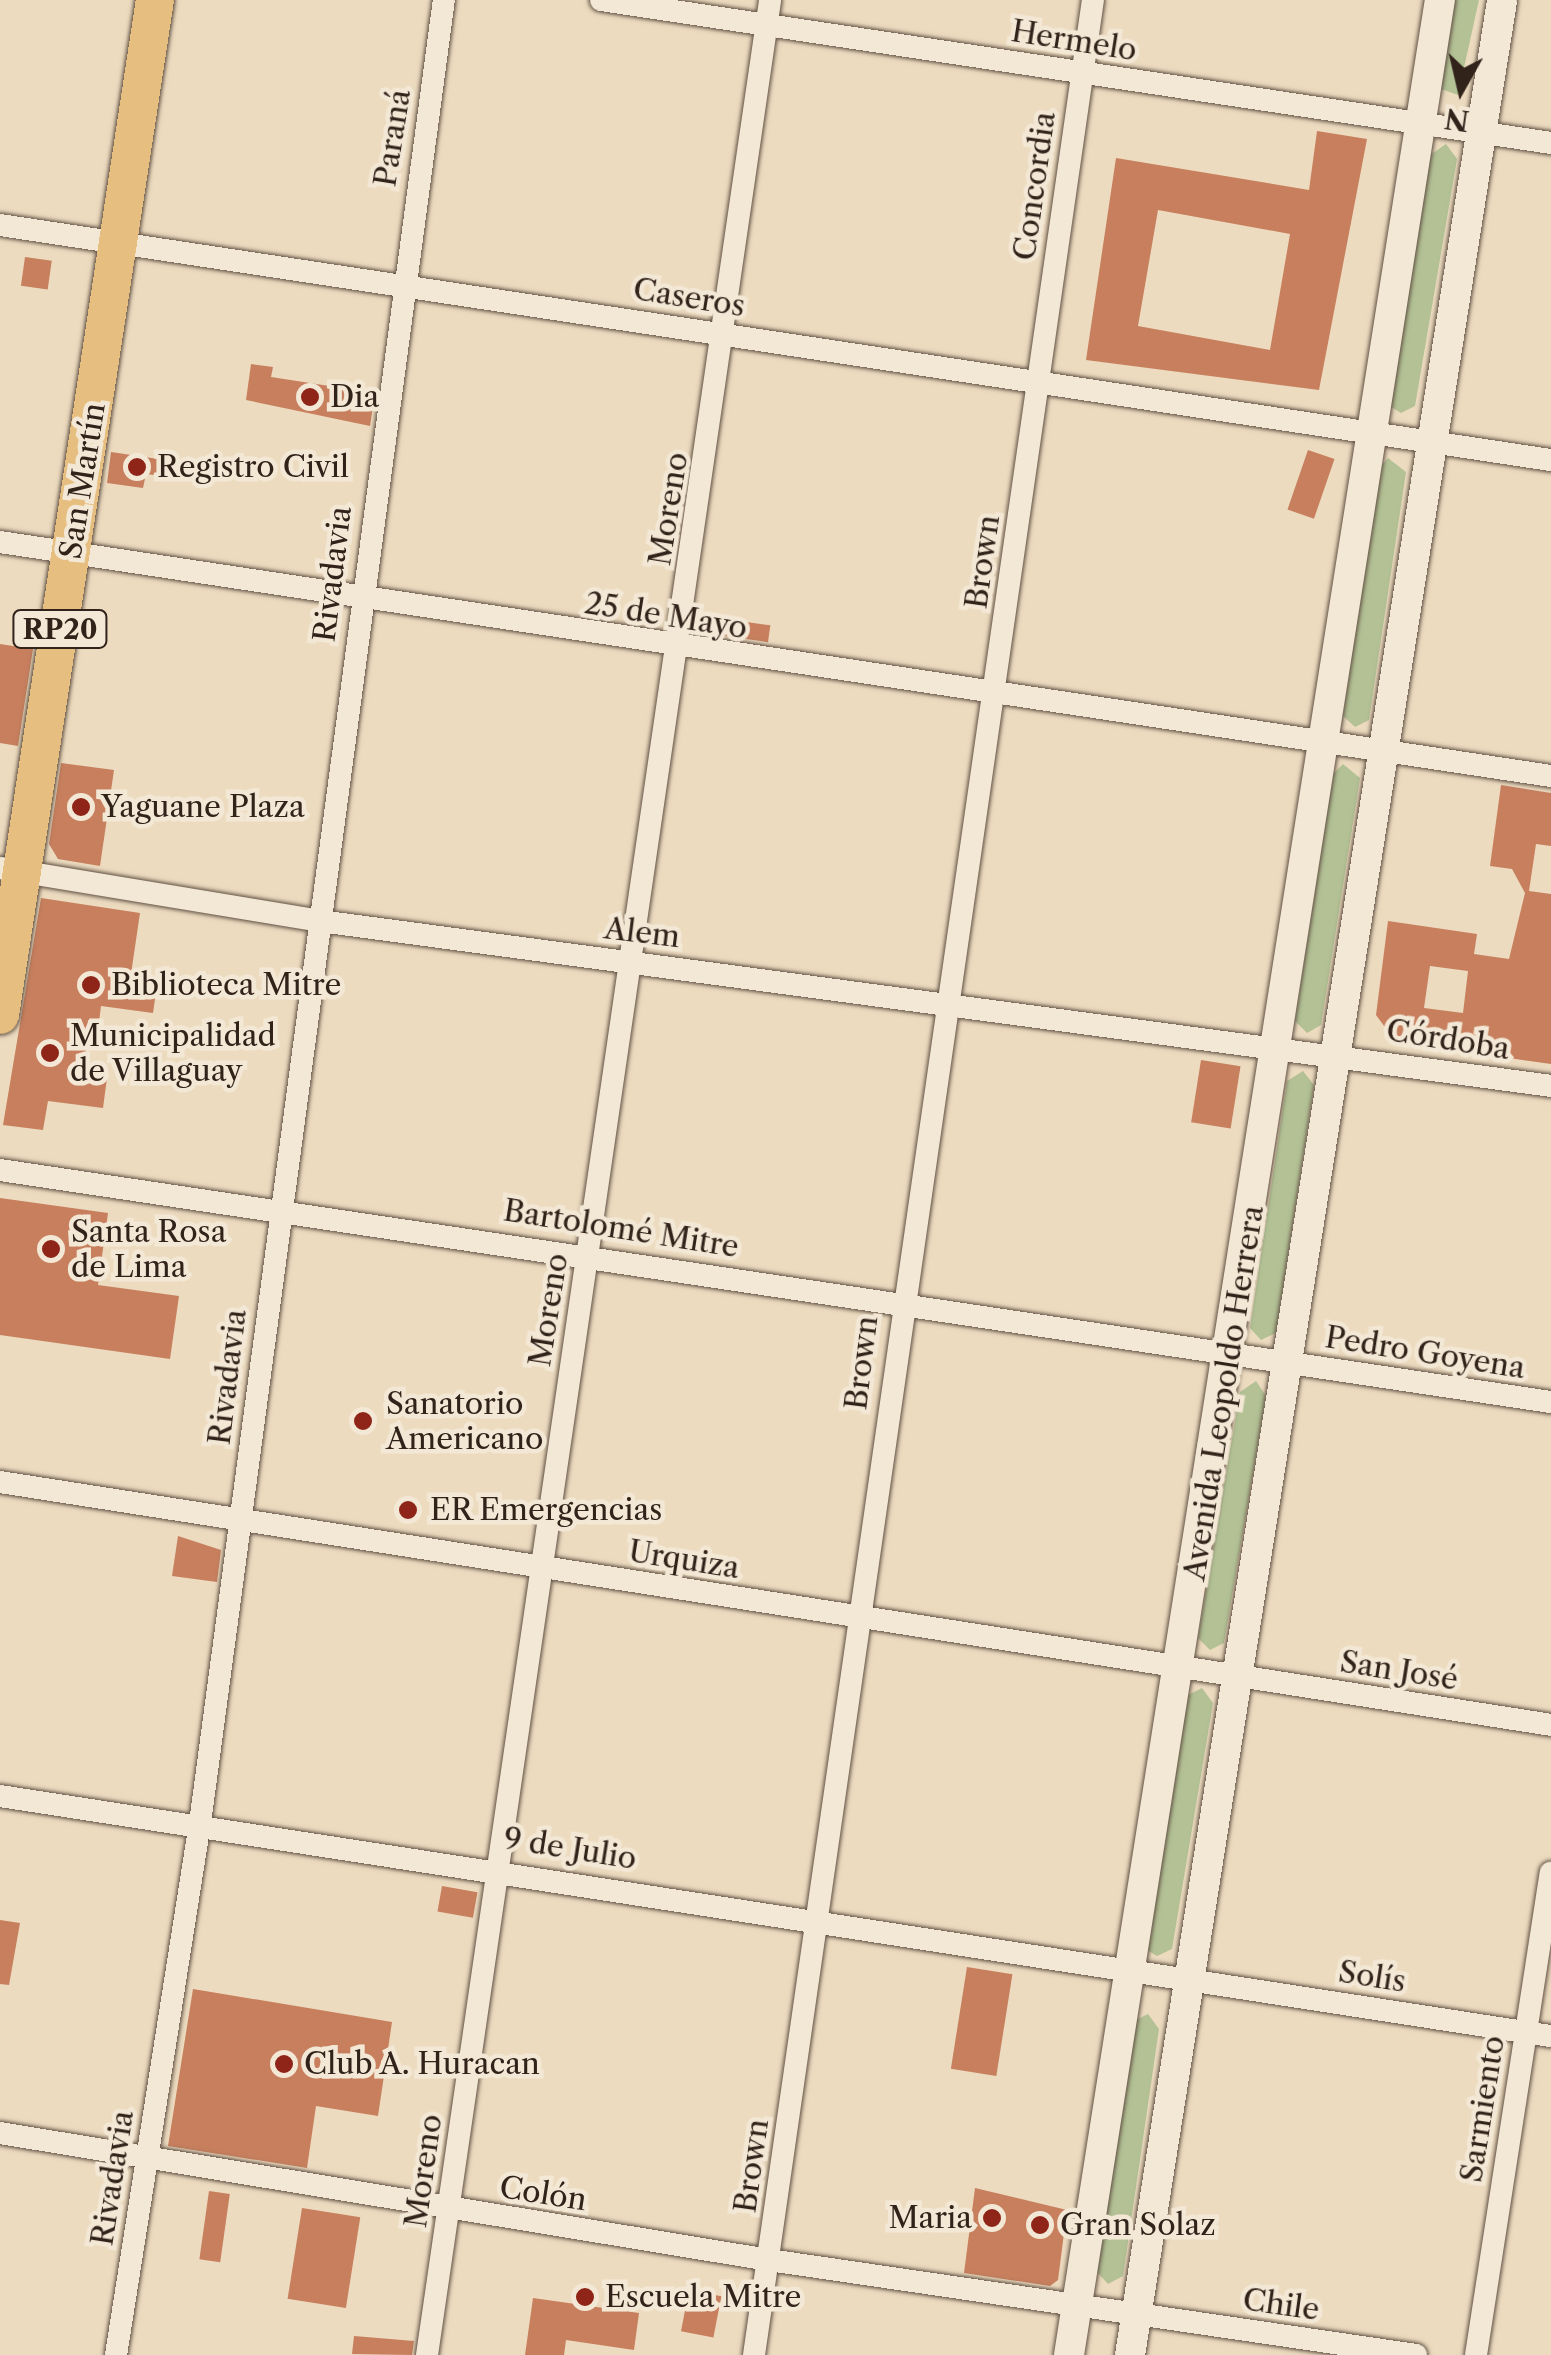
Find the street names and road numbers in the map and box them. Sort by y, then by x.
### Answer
street label: Hermelo [1009,13,1139,69]
street label: Paraná [368,87,418,189]
street label: Concordia [1007,109,1063,263]
street label: Caseros [631,271,747,325]
street label: San Martín [53,400,113,562]
street label: Moreno [642,450,696,568]
street label: Rivadavia [307,504,359,644]
street label: Brown [959,513,1007,611]
street label: 25 de Mayo [582,585,750,647]
road number: RP20 [10,606,110,652]
street label: Alem [602,911,682,955]
street label: Córdoba [1384,1012,1512,1068]
street label: Bartolomé Mitre [501,1193,741,1265]
street label: Avenida Leopoldo Herrera [1177,1203,1271,1583]
street label: Moreno [522,1251,576,1369]
street label: Rivadavia [202,1307,254,1447]
street label: Brown [838,1314,886,1412]
street label: Pedro Goyena [1323,1319,1527,1387]
street label: Urquiza [626,1533,742,1587]
street label: San José [1337,1644,1461,1698]
street label: 9 de Julio [501,1821,639,1877]
street label: Solís [1336,1954,1408,2000]
street label: Sarmiento [1454,2033,1512,2185]
street label: Rivadavia [85,2108,141,2248]
street label: Moreno [398,2112,450,2230]
street label: Brown [728,2117,776,2215]
street label: Colón [497,2169,589,2219]
street label: Chile [1240,2282,1322,2328]

